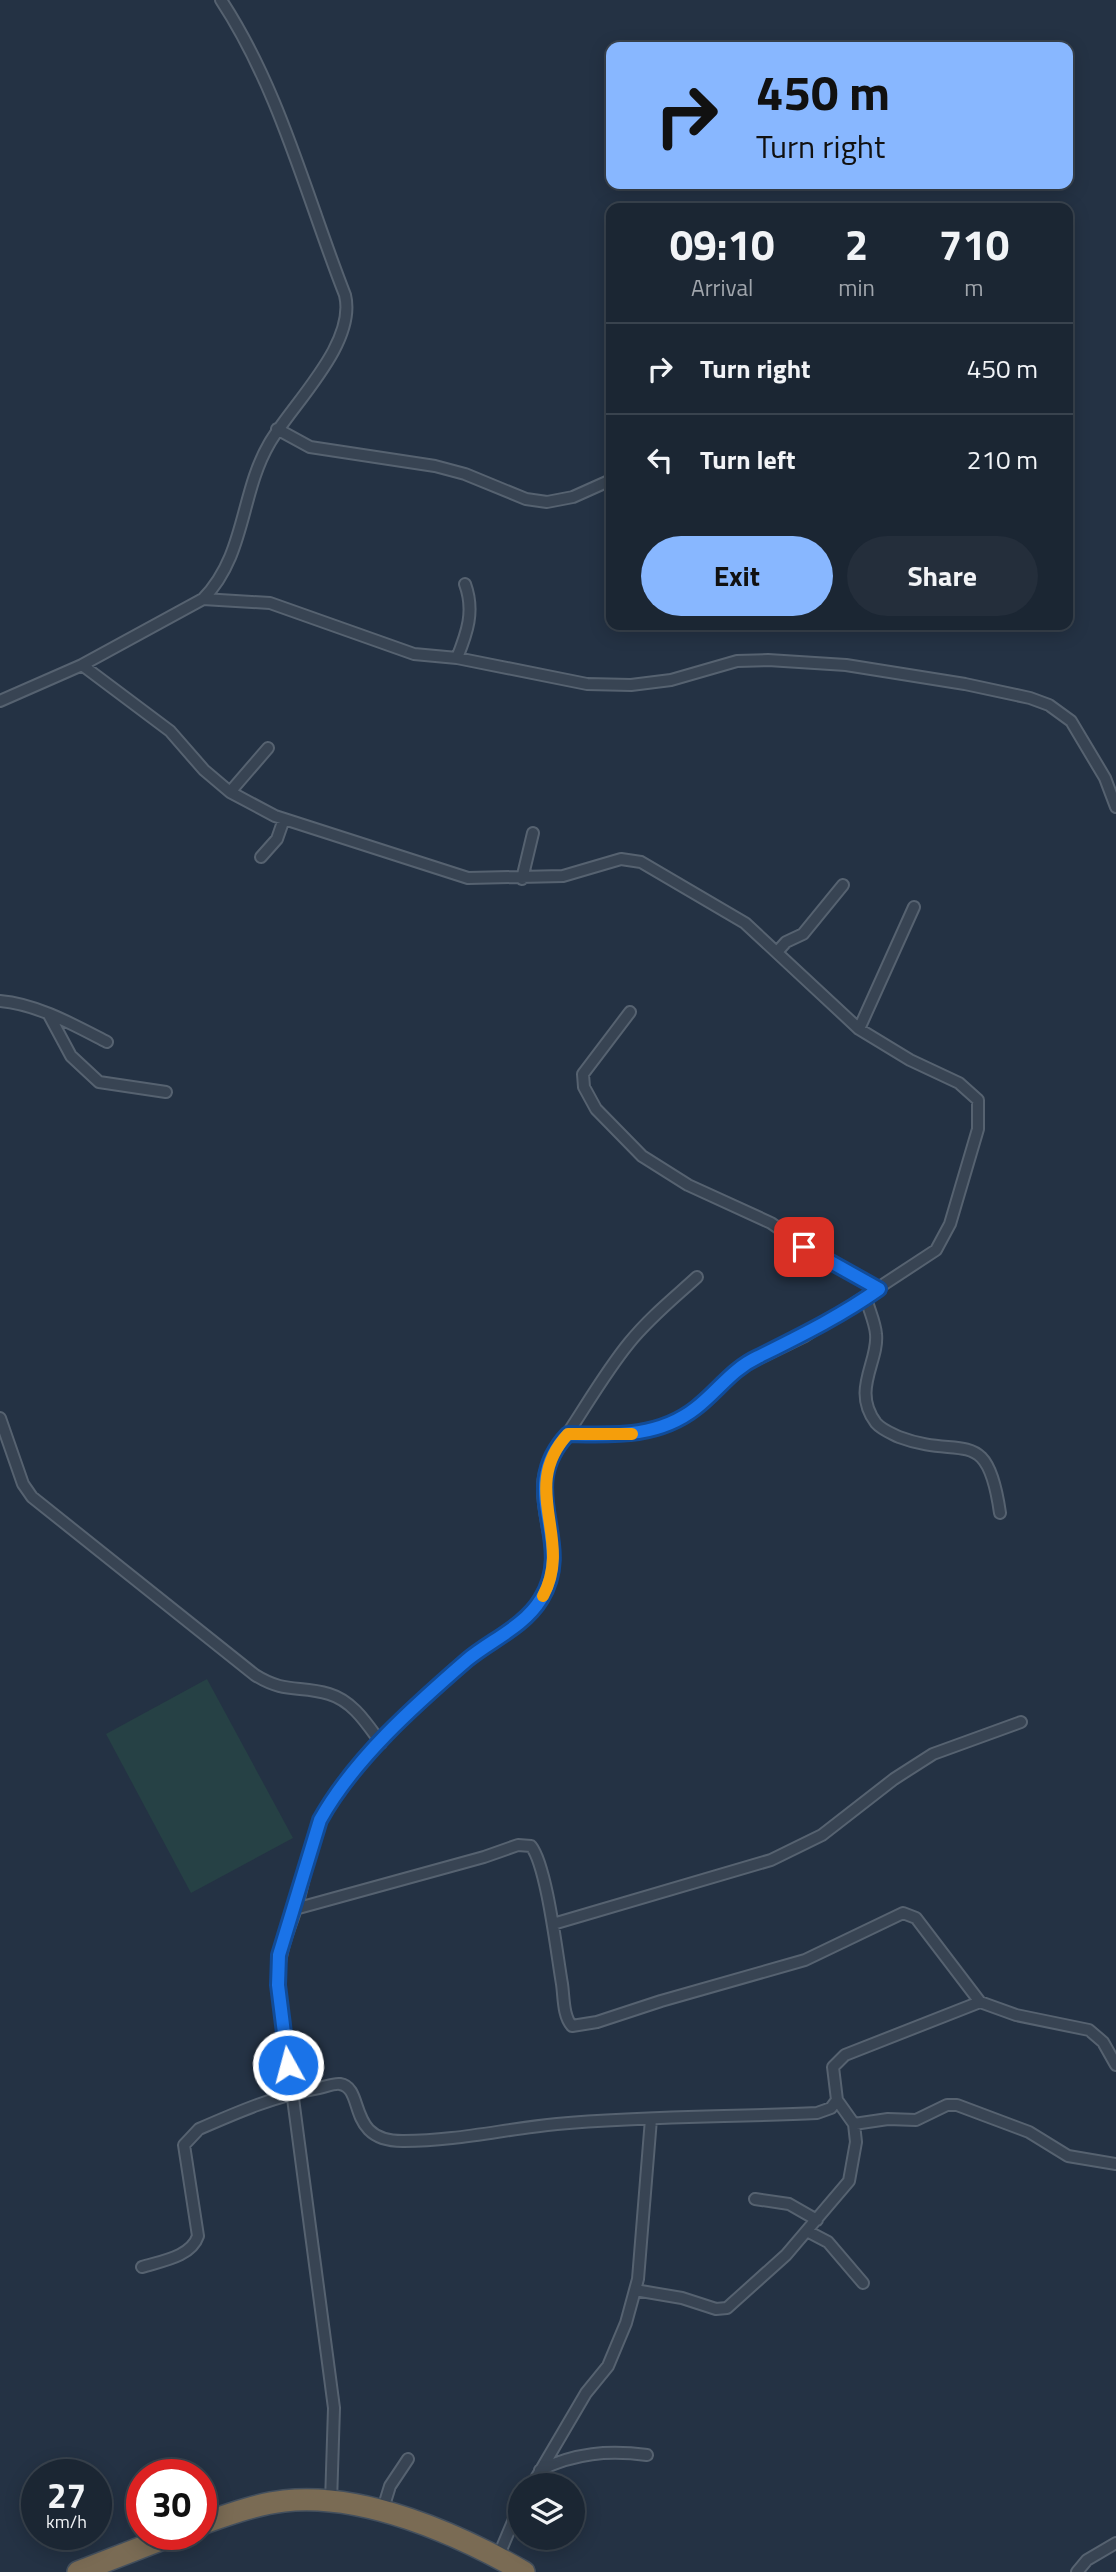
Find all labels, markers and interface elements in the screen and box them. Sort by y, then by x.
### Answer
text: 450 m [756,54,890,129]
icon: right [641,70,732,161]
text: Turn right [756,122,885,170]
text: 09:10 [670,212,775,276]
text: 2 [845,212,868,276]
text: 710 [939,212,1009,276]
text: Arrival [691,270,753,305]
text: min [838,270,875,305]
text: m [964,270,984,305]
text: Turn right [700,349,811,388]
text: 450 m [967,349,1038,388]
icon: right [641,350,679,388]
text: Turn left [700,440,795,479]
text: 210 m [967,440,1038,479]
icon: left [641,441,679,479]
button: Exit [641,536,833,616]
button: Share [847,536,1038,616]
pin [774,1217,834,1277]
icon: arrive [785,1228,823,1266]
position arrow [251,2028,325,2102]
speed limit sign: 30 [126,2459,217,2550]
text: 27 [47,2468,86,2522]
map controls [508,2473,585,2550]
button: layers [508,2473,585,2550]
text: km/h [46,2508,87,2535]

